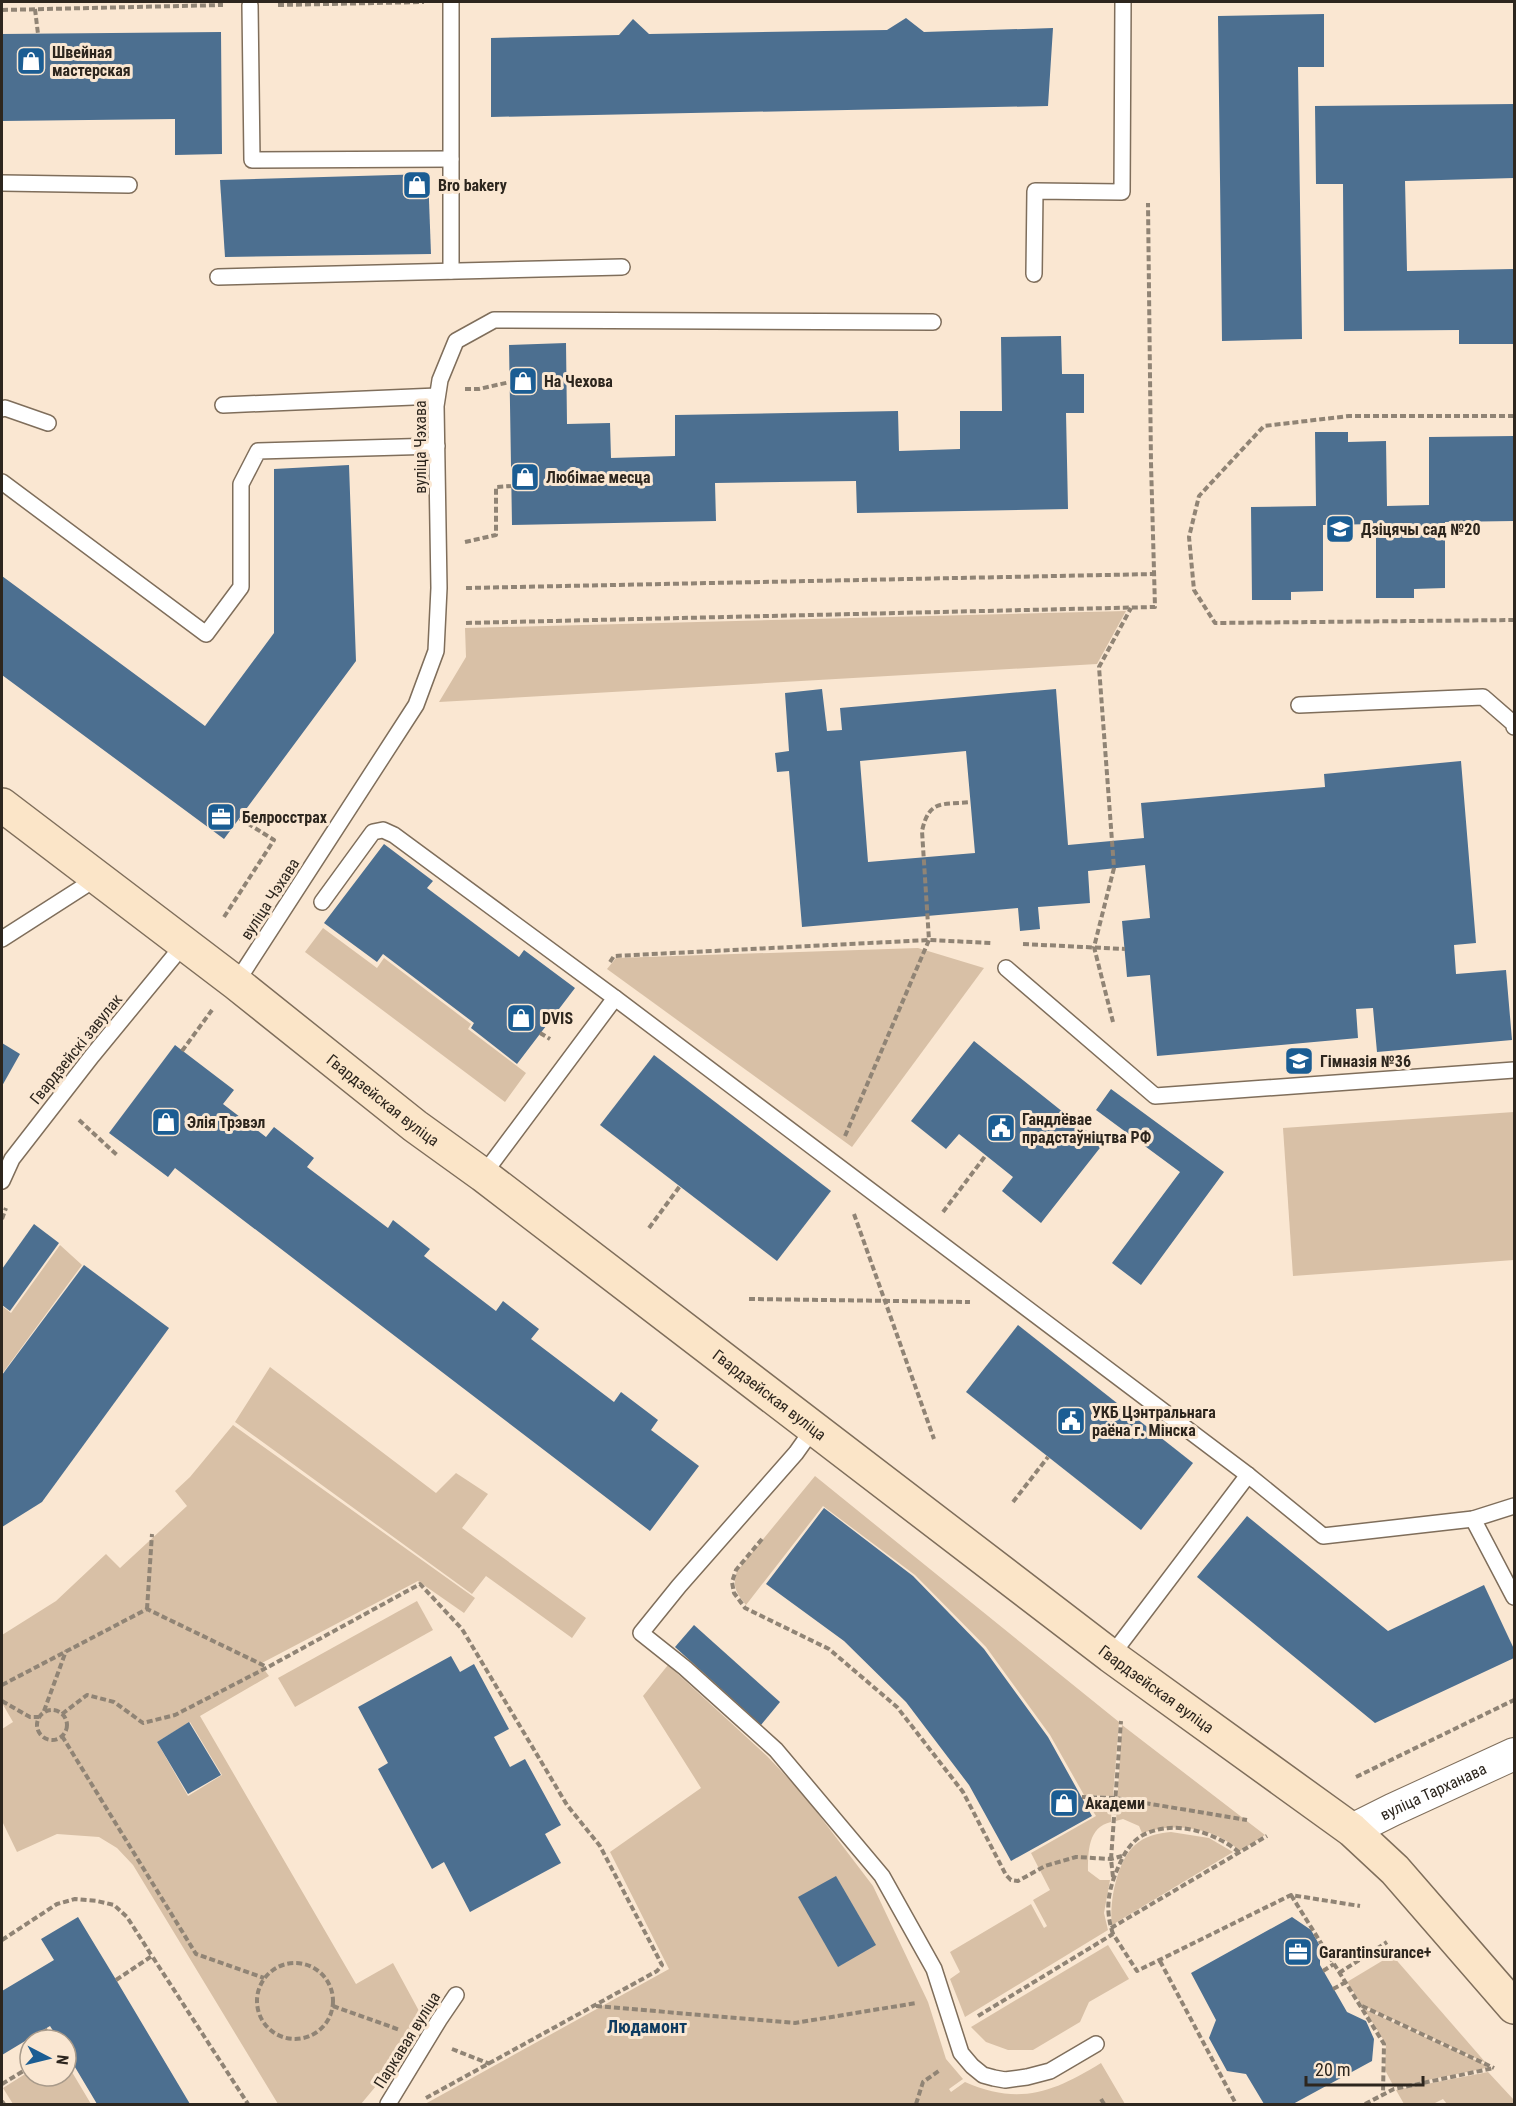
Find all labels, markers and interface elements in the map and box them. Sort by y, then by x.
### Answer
place label: Швейная мастерская [52,43,131,80]
shop icon: Швейная мастерская [15,45,47,77]
shop icon: Bro bakery [401,169,433,201]
place label: Bro bakery [438,176,507,195]
shop icon: На Чехова [507,365,539,397]
place label: На Чехова [544,372,613,391]
street label: вуліца Чэхава [411,400,430,494]
shop icon: Любімае месца [509,461,541,493]
place label: Любімае месца [546,468,651,487]
school or university icon: Дзіцячы сад №20 [1324,513,1356,545]
place label: Дзіцячы сад №20 [1361,520,1480,539]
office icon: Белросстрах [205,801,237,833]
place label: Белросстрах [242,808,328,827]
street label: вуліца Чэхава [237,855,303,943]
street label: Гвардзейскі завулак [26,990,126,1108]
shop icon: DVIS [505,1002,537,1034]
place label: DVIS [542,1009,573,1028]
school or university icon: Гімназія №36 [1283,1045,1315,1077]
street label: Гвардзейская вуліца [323,1050,443,1150]
place label: Гімназія №36 [1320,1052,1411,1071]
shop icon: Элія Трэвэл [150,1106,182,1138]
place label: Гандлёвае прадстаўніцтва РФ [1022,1110,1151,1147]
public building icon: Гандлёвае прадстаўніцтва РФ [985,1112,1017,1144]
place label: Элія Трэвэл [187,1113,265,1132]
street label: Гвардзейская вуліца [709,1345,830,1444]
place label: УКБ Цэнтральнага раёна г. Мінска [1092,1403,1216,1440]
public building icon: УКБ Цэнтральнага раёна г. Мінска [1055,1405,1087,1437]
street label: Гвардзейская вуліца [1095,1641,1218,1737]
street label: вуліца Тарханава [1377,1759,1489,1824]
shop icon: Академи [1048,1787,1080,1819]
place label: Академи [1085,1794,1145,1813]
office icon: Garantinsurance+ [1282,1936,1314,1968]
place label: Garantinsurance+ [1319,1943,1432,1962]
street label: Паркавая вуліца [370,1988,444,2092]
district label: Людамонт [607,2016,687,2037]
north arrow [18,2028,78,2088]
scale bar [1306,2049,1423,2087]
text: N [52,2054,72,2066]
text: 20 m [1315,2059,1350,2080]

